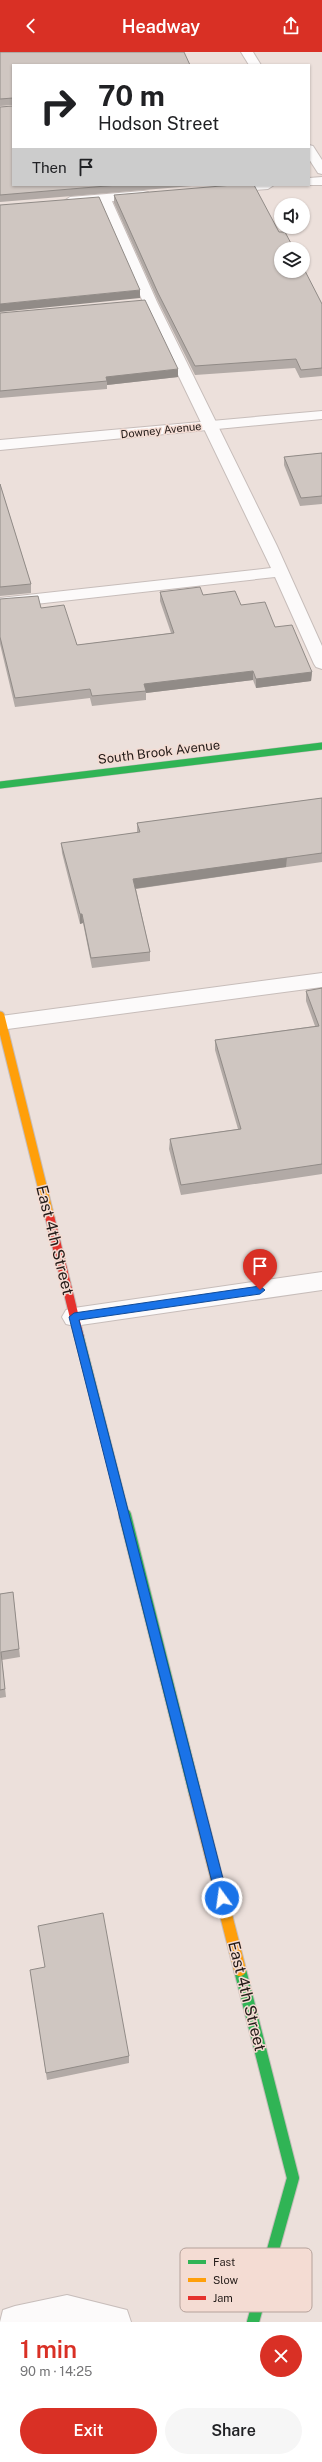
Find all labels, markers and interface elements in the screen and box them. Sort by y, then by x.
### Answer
icon: back [20,15,42,37]
icon: share [280,15,302,37]
text: Headway [122,16,200,37]
text: 70 m [98,79,165,112]
icon: right [32,80,84,132]
text: Hodson Street [98,113,219,134]
icon: arrive [75,156,97,178]
text: Then [32,159,67,176]
map controls [274,198,310,278]
button: sound [274,198,310,234]
button: layers [274,242,310,278]
street label: Downey Avenue [120,420,202,440]
street label: South Brook Avenue [97,737,221,767]
street label: East 4th Street [32,1183,78,1297]
pin [243,1249,277,1290]
icon: arrive [249,1255,271,1277]
position arrow [201,1877,243,1919]
street label: East 4th Street [224,1939,270,2053]
legend [180,2248,312,2312]
text: Fast [213,2256,235,2268]
text: Slow [213,2274,239,2286]
text: Jam [213,2292,233,2304]
text: 1 min [20,2335,77,2363]
button: close [260,2335,302,2377]
text: 90 m · 14:25 [20,2364,92,2379]
button: Exit [20,2408,157,2454]
button: Share [165,2408,302,2454]

